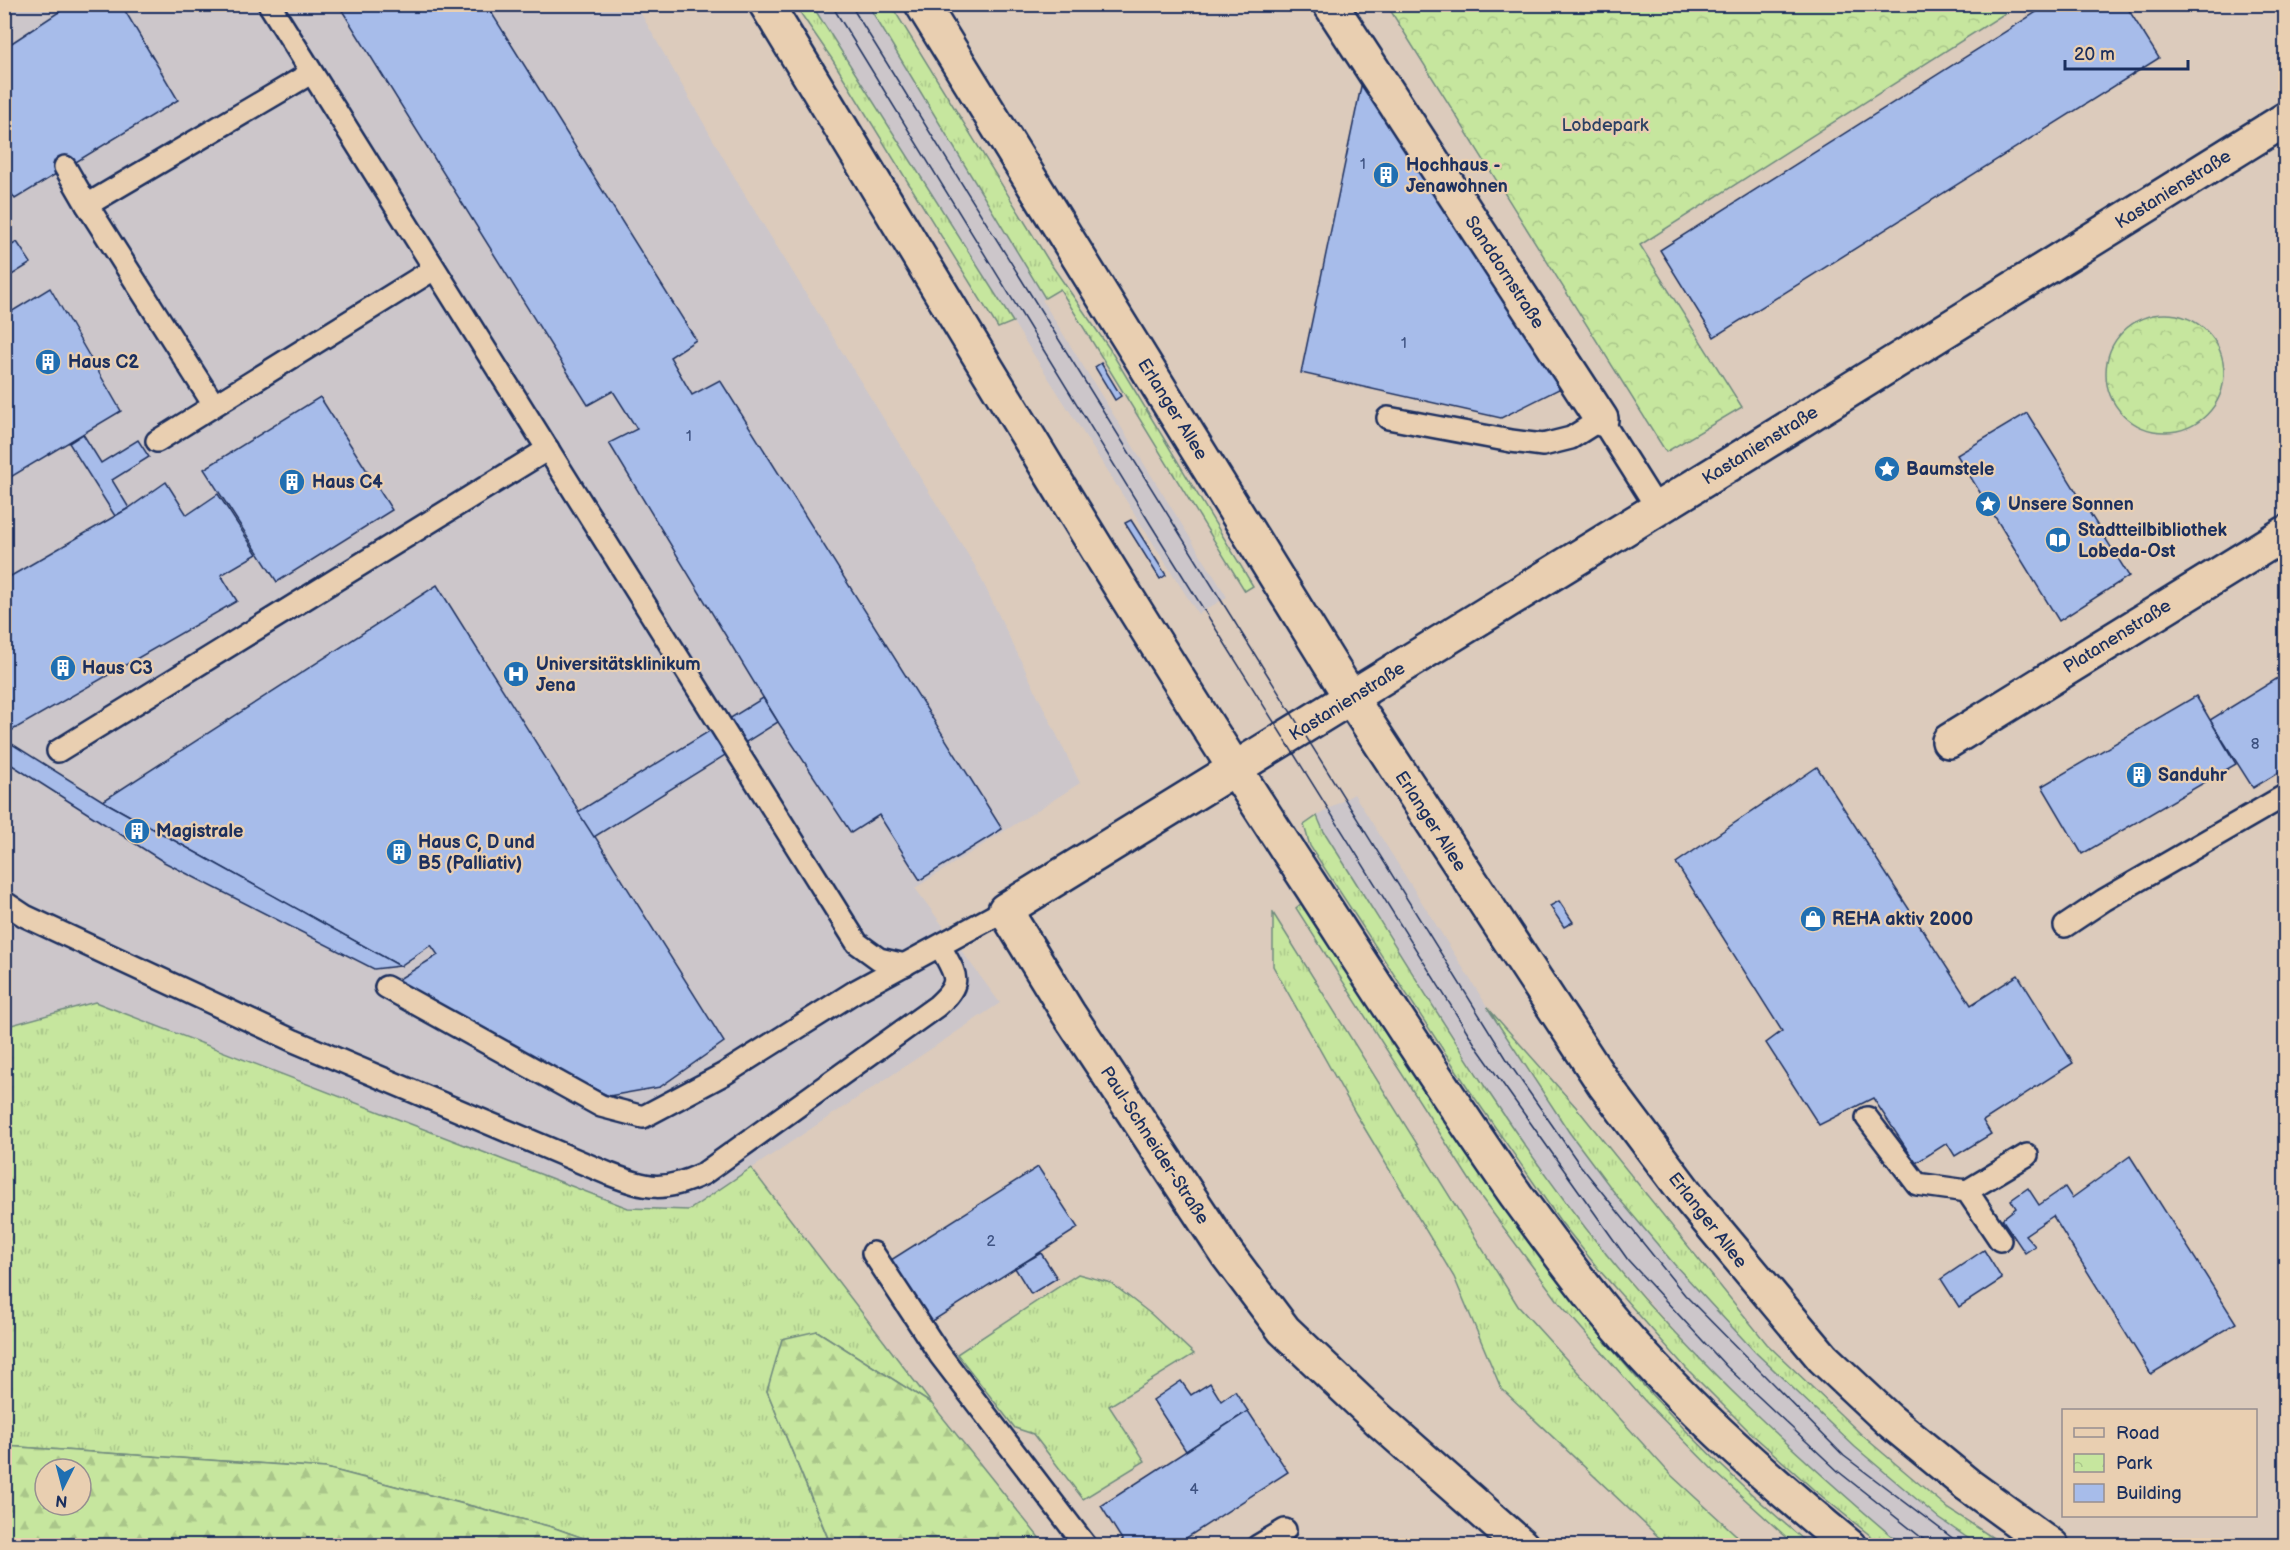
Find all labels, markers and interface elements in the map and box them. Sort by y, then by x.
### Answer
scale bar [2065,33,2188,71]
text: 20 m [2074,44,2115,65]
park label: Lobdepark [1561,115,1649,136]
street label: Kastanienstraße [2112,145,2235,233]
house number: 1 [1360,155,1366,174]
place label: Hochhaus - Jenawohnen [1406,155,1508,197]
building icon: Hochhaus - Jenawohnen [1371,160,1401,190]
street label: Sanddornstraße [1460,212,1549,333]
house number: 1 [1401,334,1407,353]
building icon: Haus C2 [33,347,63,377]
place label: Haus C2 [68,352,139,373]
street label: Erlanger Allee [1133,355,1212,464]
street label: Kastanienstraße [1699,401,1822,489]
house number: 1 [686,427,692,446]
place icon: Baumstele [1872,454,1902,484]
place label: Baumstele [1906,459,1994,480]
building icon: Haus C4 [277,467,307,497]
place label: Haus C4 [312,472,383,493]
place icon: Unsere Sonnen [1973,489,2003,519]
place label: Unsere Sonnen [2008,494,2134,515]
place label: Stadtteilbibliothek Lobeda-Ost [2078,520,2227,562]
library icon: Stadtteilbibliothek Lobeda-Ost [2043,525,2073,555]
street label: Platanenstraße [2060,595,2175,678]
building icon: Haus C3 [48,653,78,683]
place label: Universitätsklinikum Jena [536,654,701,696]
street label: Kastanienstraße [1286,657,1409,745]
place label: Haus C3 [82,658,153,679]
hospital icon: Universitätsklinikum Jena [501,659,531,689]
house number: 8 [2251,735,2260,754]
building icon: Sanduhr [2124,760,2154,790]
place label: Sanduhr [2158,765,2228,786]
street label: Erlanger Allee [1390,767,1471,876]
building icon: Magistrale [122,816,152,846]
place label: Magistrale [156,821,243,842]
place label: Haus C, D und B5 (Palliativ) [418,832,535,874]
building icon: Haus C, D und B5 (Palliativ) [384,837,414,867]
shop icon: REHA aktiv 2000 [1798,904,1828,934]
place label: REHA aktiv 2000 [1832,909,1973,930]
street label: Paul-Schneider-Straße [1096,1062,1214,1228]
street label: Erlanger Allee [1664,1168,1752,1272]
house number: 2 [987,1232,996,1251]
legend [2062,1409,2257,1517]
text: Road [2116,1423,2160,1444]
text: Park [2116,1453,2152,1474]
north arrow [33,1457,93,1517]
house number: 4 [1189,1480,1199,1499]
text: Building [2116,1483,2182,1504]
text: N [55,1490,69,1511]

